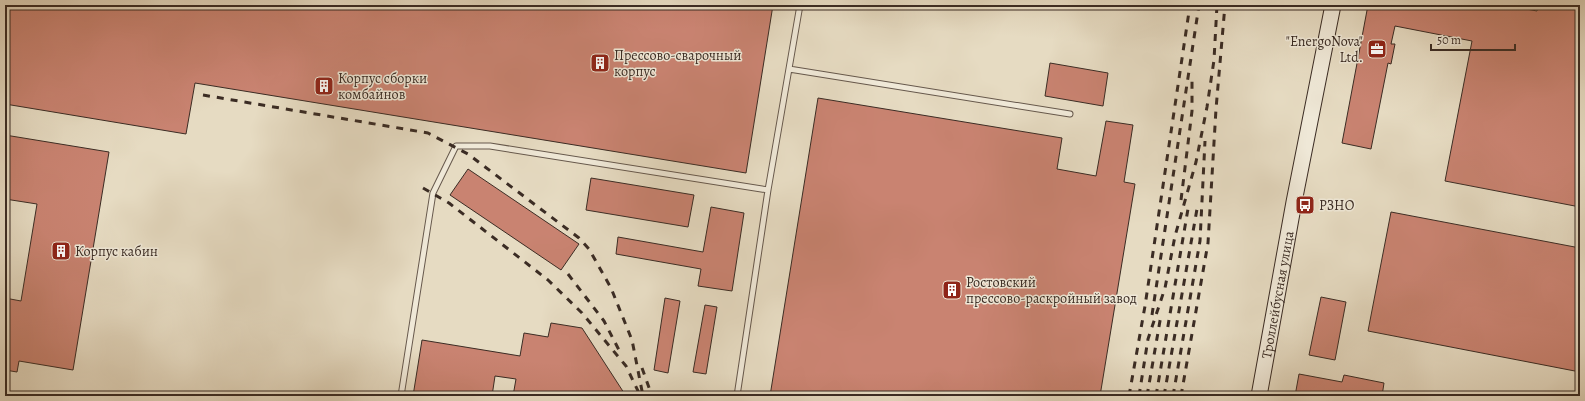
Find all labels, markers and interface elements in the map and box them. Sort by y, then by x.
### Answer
scale bar [1431,26,1515,52]
place label: "EnergoNova" Ltd. [1286,32,1363,67]
text: 50 m [1437,32,1461,48]
office icon: "EnergoNova" Ltd. [1366,38,1388,60]
place label: Прессово-сварочный корпус [614,46,742,81]
building icon: Прессово-сварочный корпус [589,52,611,74]
place label: Корпус сборки комбайнов [338,69,427,104]
building icon: Корпус сборки комбайнов [313,75,335,97]
bus stop icon: РЗНО [1294,194,1316,216]
place label: РЗНО [1319,196,1355,215]
street label: Троллейбусная улица [1257,229,1299,360]
building icon: Корпус кабин [50,240,72,262]
place label: Корпус кабин [75,242,158,261]
place label: Ростовский прессово-раскройный завод [966,273,1137,308]
building icon: Ростовский прессово-раскройный завод [941,279,963,301]

